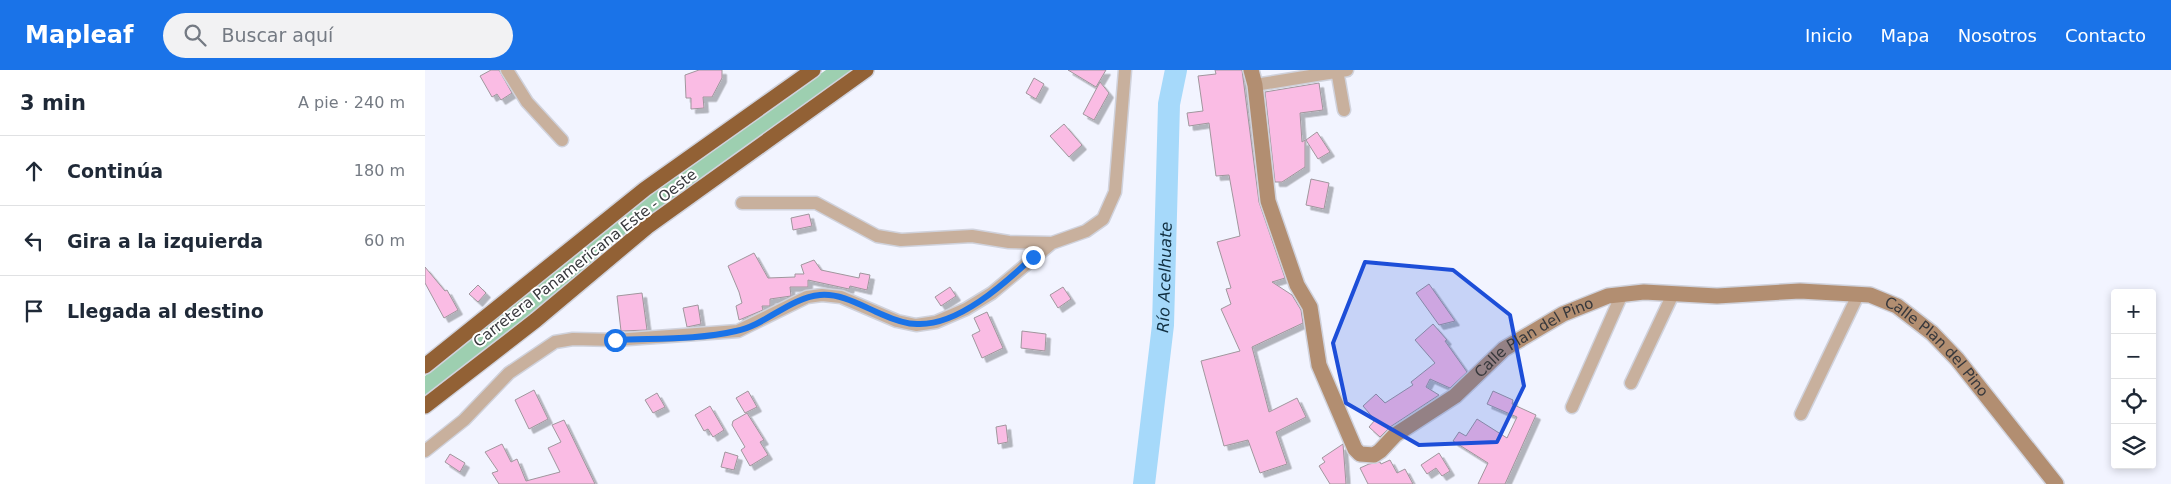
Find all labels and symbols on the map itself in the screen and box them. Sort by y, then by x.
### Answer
street label: Carretera Panamericana Este - Oeste [470,165,700,351]
water label: Río Acelhuate [1153,221,1175,334]
route end [1022,246,1045,269]
street label: Calle Plan del Pino [1882,293,1992,400]
street label: Calle Plan del Pino [1471,294,1596,381]
route start [604,329,627,352]

